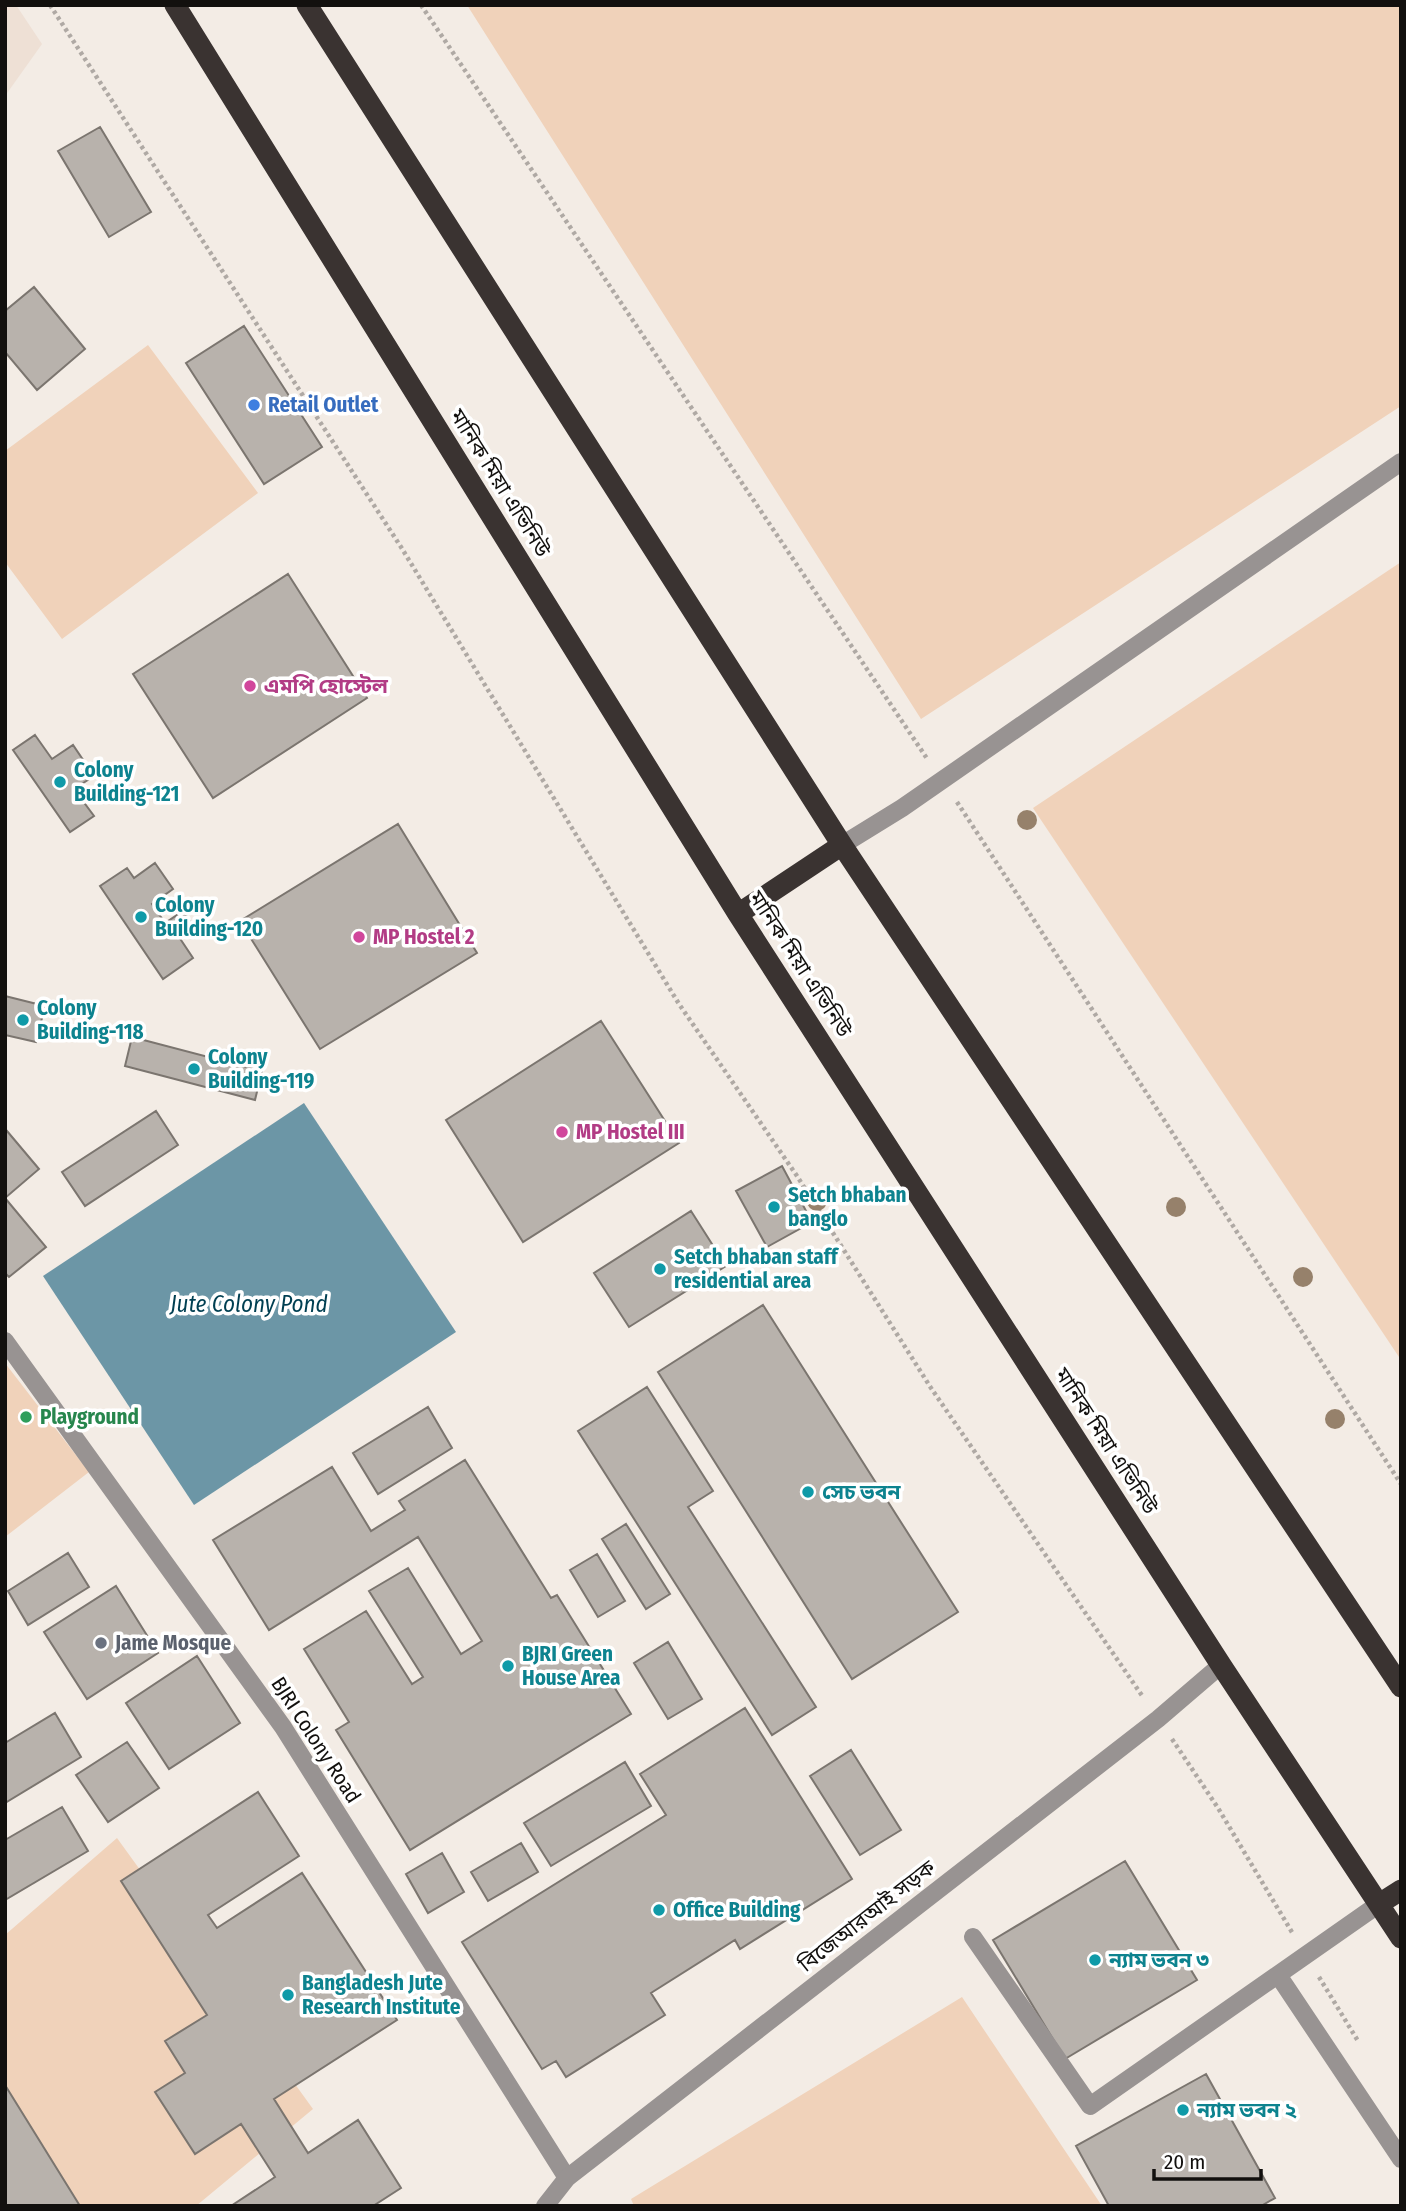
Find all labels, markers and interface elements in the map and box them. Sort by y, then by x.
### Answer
place label: Retail Outlet [268,392,379,418]
marker: Retail Outlet [246,397,262,413]
street label: মানিক মিয়া এভিনিউ [444,403,556,563]
place label: এমপি হোস্টেল [264,673,389,699]
marker: এমপি হোস্টেল [242,678,258,694]
place label: Colony Building-121 [74,757,179,807]
marker: Colony Building-121 [52,774,68,790]
street label: মানিক মিয়া এভিনিউ [742,885,858,1043]
place label: Colony Building-120 [155,892,263,942]
marker: Colony Building-120 [133,909,149,925]
place label: MP Hostel 2 [373,924,475,950]
marker: MP Hostel 2 [351,929,367,945]
place label: Colony Building-118 [37,995,144,1045]
marker: Colony Building-118 [15,1012,31,1028]
place label: Colony Building-119 [208,1044,315,1094]
marker: Colony Building-119 [186,1061,202,1077]
place label: MP Hostel III [576,1119,685,1145]
marker: MP Hostel III [554,1124,570,1140]
place label: Setch bhaban banglo [788,1182,907,1232]
marker: Setch bhaban banglo [766,1199,782,1215]
place label: Setch bhaban staff residential area [674,1244,840,1294]
marker: Setch bhaban staff residential area [652,1261,668,1277]
water label: Jute Colony Pond [168,1290,328,1318]
street label: মানিক মিয়া এভিনিউ [1048,1362,1164,1520]
place label: Playground [40,1404,139,1430]
marker: Playground [18,1409,34,1425]
place label: সেচ ভবন [822,1479,901,1505]
marker: সেচ ভবন [800,1484,816,1500]
place label: Jame Mosque [114,1630,231,1656]
marker: Jame Mosque [93,1635,109,1651]
place label: BJRI Green House Area [522,1641,620,1691]
marker: BJRI Green House Area [500,1658,516,1674]
street label: BJRI Colony Road [266,1672,366,1808]
street label: বিজেআরআই সড়ক [793,1854,941,1978]
place label: Office Building [673,1897,801,1923]
marker: Office Building [651,1902,667,1918]
place label: ন্যাম ভবন ৩ [1108,1947,1209,1973]
marker: ন্যাম ভবন ৩ [1087,1952,1103,1968]
place label: Bangladesh Jute Research Institute [302,1970,461,2020]
marker: Bangladesh Jute Research Institute [280,1987,296,2003]
place label: ন্যাম ভবন ২ [1196,2097,1297,2123]
marker: ন্যাম ভবন ২ [1175,2102,1191,2118]
scale bar [1154,2138,1261,2182]
text: 20 m [1164,2149,1205,2175]

